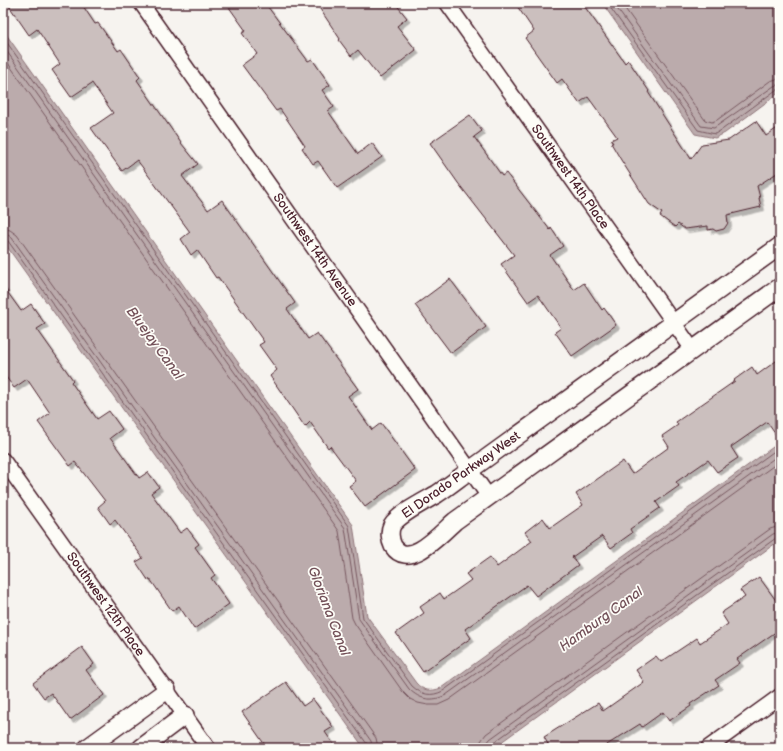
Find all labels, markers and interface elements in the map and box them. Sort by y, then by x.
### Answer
street label: Southwest 14th Place [528,121,613,232]
street label: Southwest 14th Avenue [269,190,361,310]
water label: Bluejay Canal [123,303,188,383]
street label: El Dorado Parkway West [399,428,523,522]
street label: Southwest 12th Place [63,549,148,660]
water label: Gloriana Canal [304,564,354,659]
water label: Hamburg Canal [556,583,647,655]

